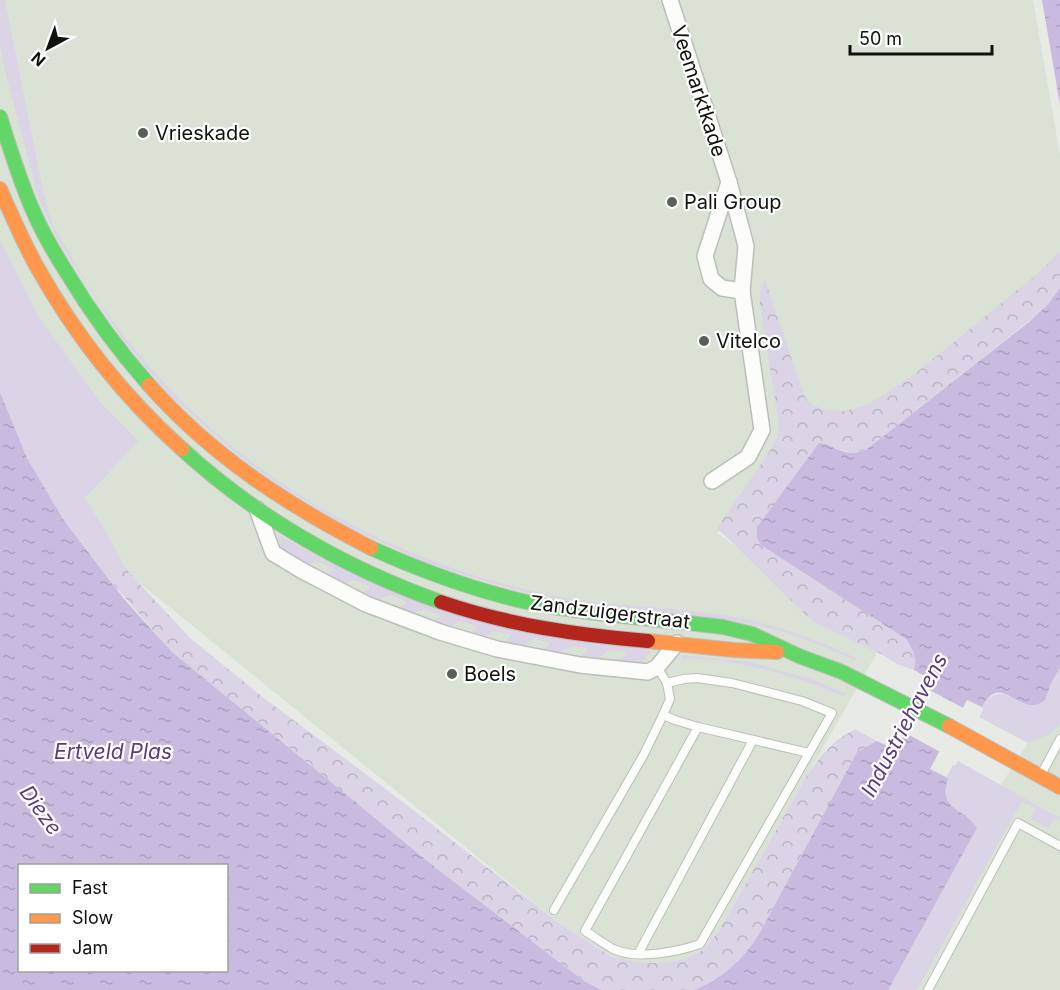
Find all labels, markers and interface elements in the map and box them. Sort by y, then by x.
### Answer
north arrow [18,18,78,78]
scale bar [850,18,992,56]
street label: Veemarktkade [667,22,731,160]
text: 50 m [859,28,902,49]
text: N [27,48,49,71]
place label: Vrieskade [155,121,250,145]
marker: Vrieskade [136,126,150,140]
place label: Pali Group [684,190,782,214]
marker: Pali Group [665,195,679,209]
place label: Vitelco [716,329,781,353]
marker: Vitelco [697,334,711,348]
street label: Zandzuigerstraat [529,590,692,634]
water label: Industriehavens [856,649,952,801]
place label: Boels [464,662,516,686]
marker: Boels [445,667,459,681]
water label: Ertveld Plas [54,739,172,764]
water label: Dieze [15,780,67,840]
legend [18,864,228,972]
text: Fast [72,877,108,898]
text: Slow [72,907,113,928]
text: Jam [72,937,108,958]

